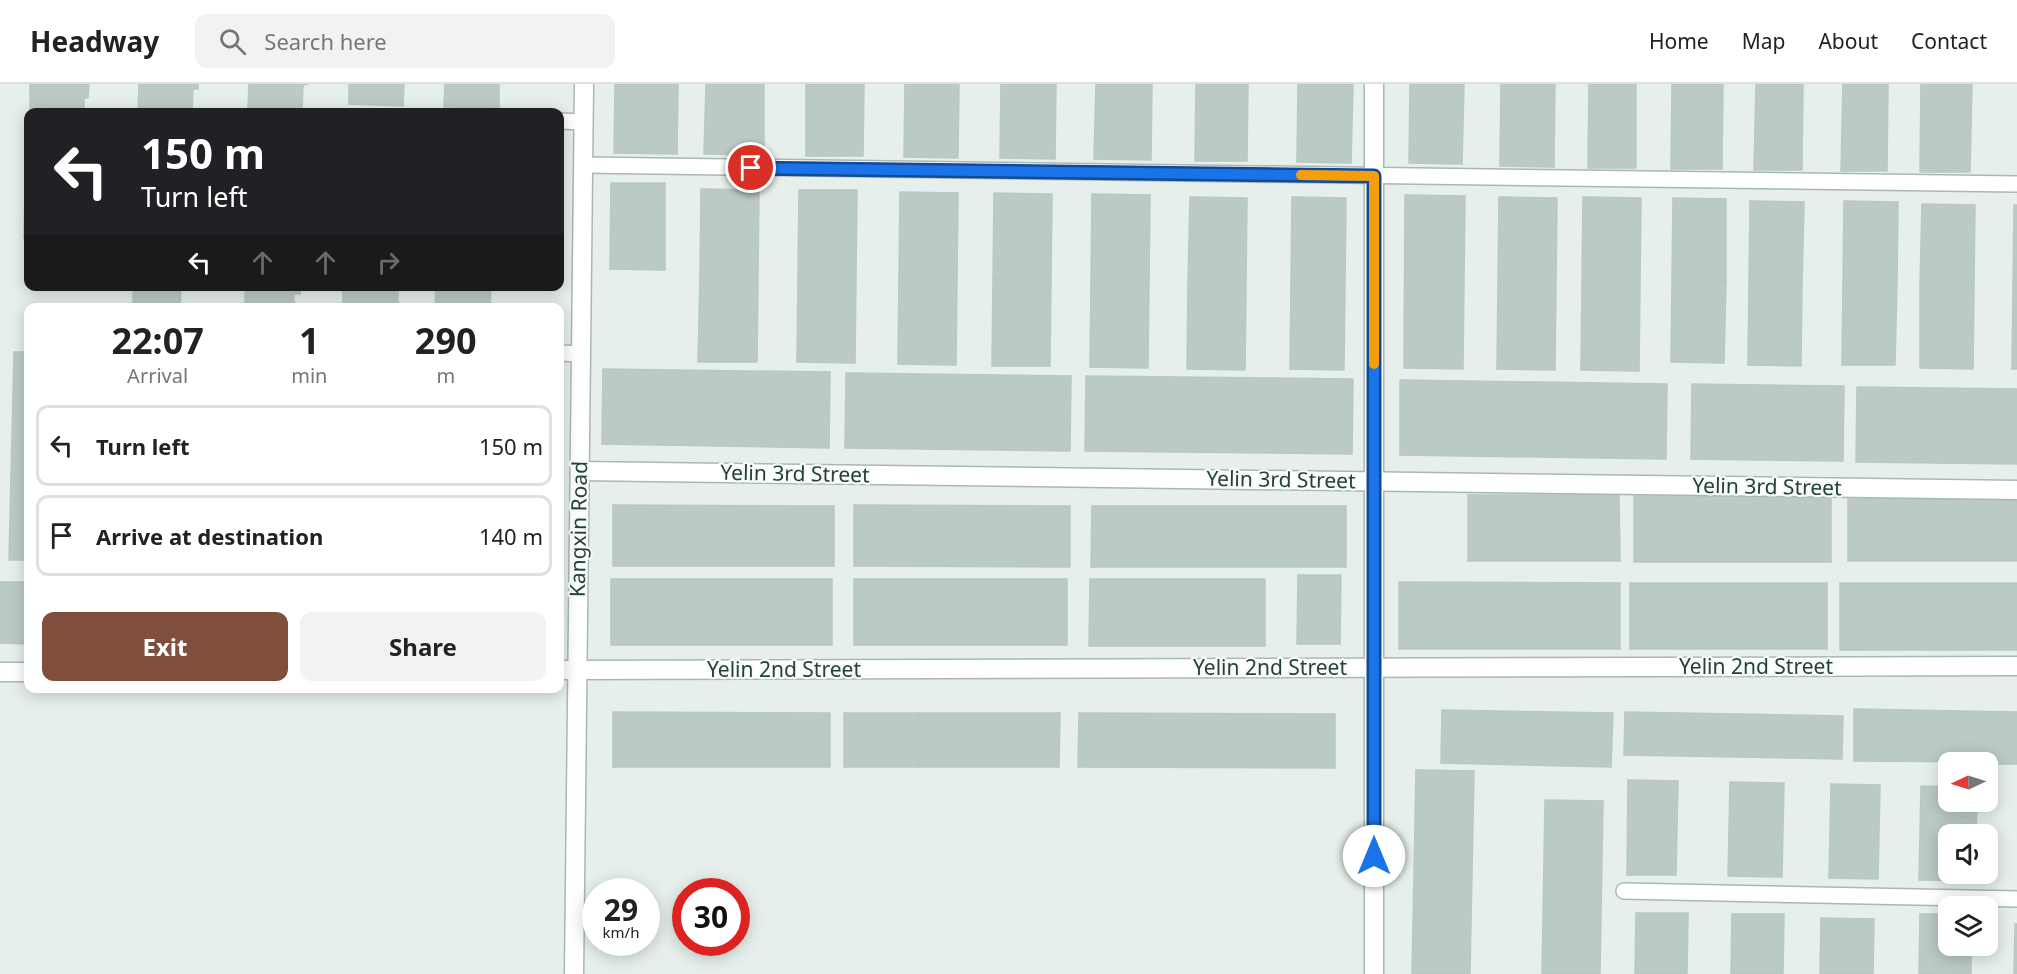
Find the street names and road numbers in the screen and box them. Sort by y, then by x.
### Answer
street label: Yelin 3rd Street [720,458,870,488]
street label: Kangxin Road [563,461,593,597]
street label: Yelin 3rd Street [1206,464,1356,494]
street label: Yelin 3rd Street [1692,471,1842,501]
street label: Yelin 2nd Street [1679,652,1833,680]
street label: Yelin 2nd Street [1193,653,1347,681]
street label: Yelin 2nd Street [707,655,861,683]

